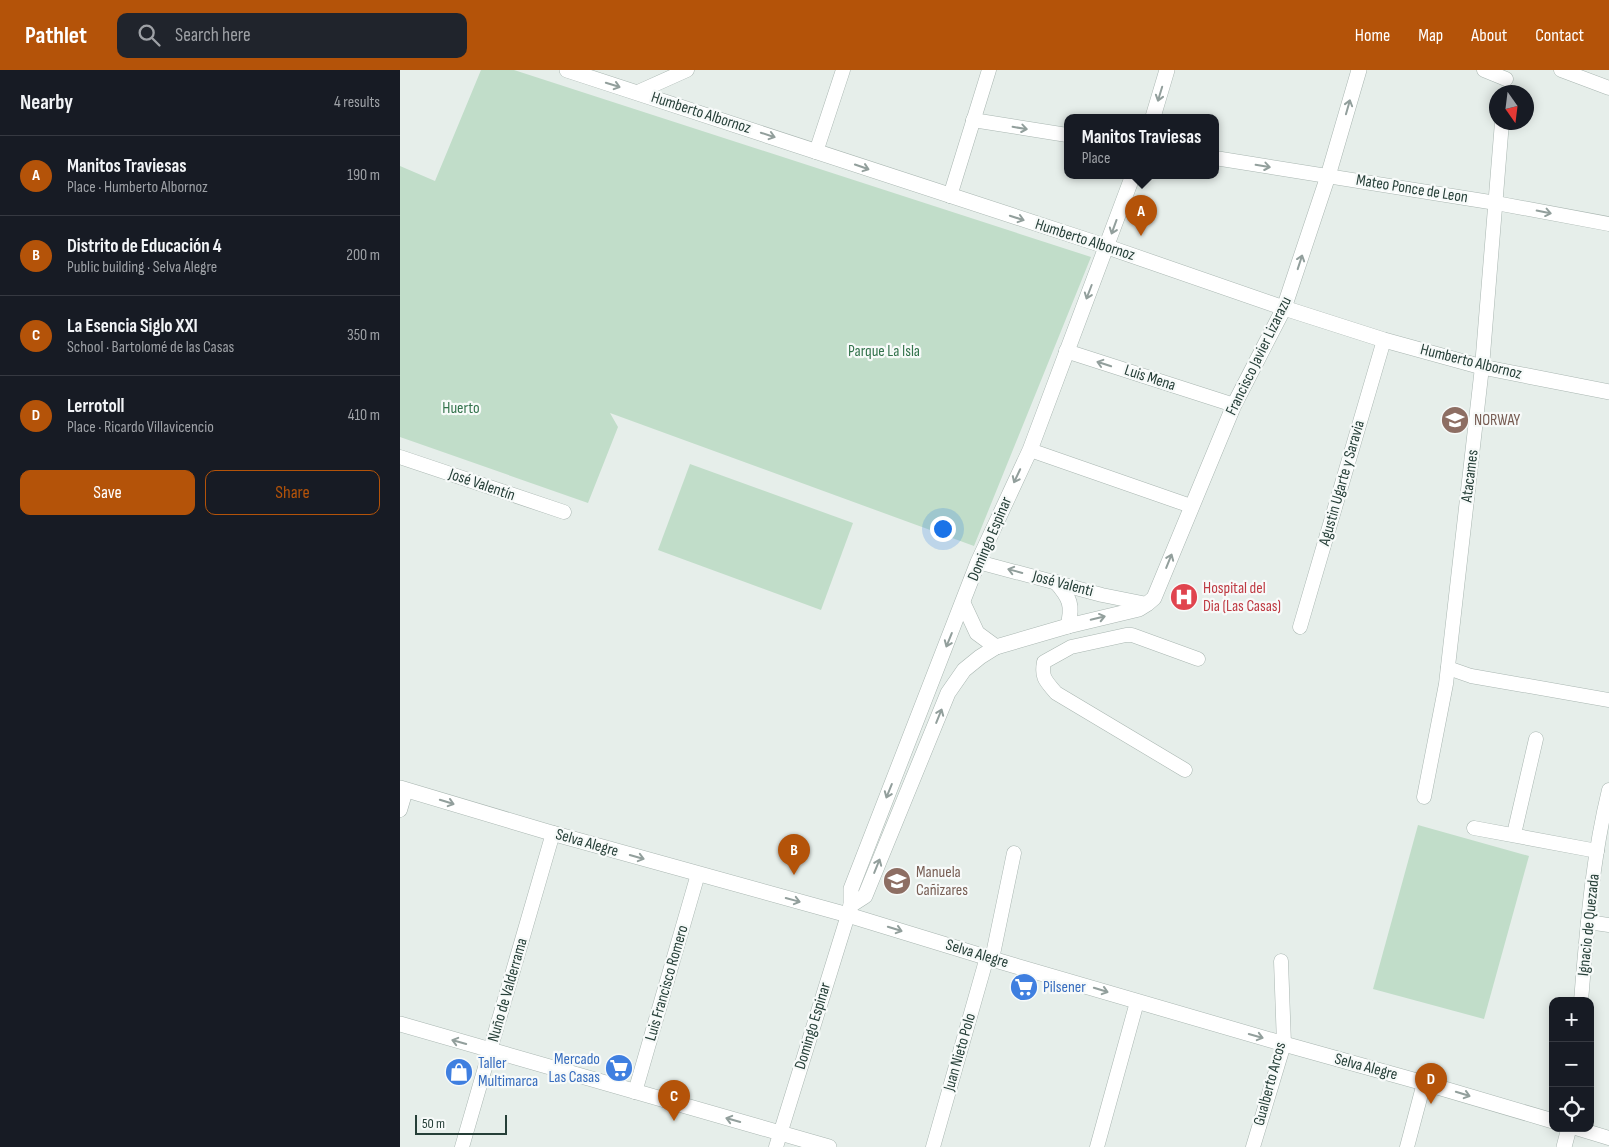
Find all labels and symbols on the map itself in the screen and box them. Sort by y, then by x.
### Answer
one-way arrow [605,80,621,90]
one-way arrow [1155,85,1164,101]
north arrow [1489,85,1534,130]
street label: Humberto Albornoz [649,88,754,138]
one-way arrow [1344,99,1354,115]
one-way arrow [1012,123,1028,133]
one-way arrow [759,131,775,141]
one-way arrow [1255,161,1271,171]
one-way arrow [854,163,870,172]
street label: Mateo Ponce de Leon [1355,171,1469,207]
pin: A [1125,195,1157,236]
one-way arrow [1536,207,1552,217]
one-way arrow [1008,213,1024,223]
street label: Humberto Albornoz [1033,215,1138,265]
one-way arrow [1109,219,1118,234]
one-way arrow [1296,255,1305,270]
one-way arrow [1084,284,1093,299]
street label: Francisco Javier Lizarazu [1222,293,1296,419]
street label: Humberto Albornoz [1418,340,1524,384]
park label: Parque La Isla [848,342,920,361]
one-way arrow [1097,358,1113,368]
street label: Luis Mena [1122,361,1178,395]
park label: Huerto [442,399,480,418]
school or university icon: NORWAY [1440,405,1470,435]
place label: NORWAY [1474,411,1521,430]
street label: Agustin Ugarte y Saravia [1315,418,1369,549]
street label: Atacames [1457,448,1483,504]
street label: José Valentín [446,465,518,505]
one-way arrow [1012,468,1022,483]
street label: Domingo Espinar [964,494,1016,584]
your location [930,516,956,542]
one-way arrow [1164,554,1174,569]
one-way arrow [1008,566,1024,576]
street label: José Valenti [1030,567,1095,601]
place label: Hospital del Dia (Las Casas) [1203,579,1281,616]
hospital icon: Hospital del Dia (Las Casas) [1169,582,1199,612]
one-way arrow [1089,613,1105,622]
one-way arrow [944,632,953,647]
one-way arrow [935,709,944,724]
one-way arrow [884,783,893,798]
one-way arrow [438,797,454,807]
street label: Selva Alegre [553,825,621,861]
pin: B [778,834,810,875]
one-way arrow [628,852,644,862]
one-way arrow [873,859,882,874]
place label: Manuela Cañizares [916,863,968,900]
school or university icon: Manuela Cañizares [882,866,912,896]
street label: Ignacio de Quezada [1574,873,1604,977]
one-way arrow [785,895,801,905]
street label: Luis Francisco Romero [641,923,693,1043]
one-way arrow [886,924,902,934]
street label: Selva Alegre [943,935,1011,973]
street label: Nuño de Valderrama [484,936,532,1044]
supermarket icon: Pilsener [1009,972,1039,1002]
place label: Pilsener [1043,978,1086,997]
street label: Domingo Espinar [791,980,835,1072]
one-way arrow [1092,986,1108,996]
street label: Juan Nieto Polo [940,1011,980,1094]
one-way arrow [1248,1032,1264,1042]
one-way arrow [452,1036,468,1046]
street label: Gualberto Arcos [1250,1040,1290,1128]
street label: Selva Alegre [1332,1049,1400,1085]
place label: Mercado Las Casas [548,1050,600,1087]
supermarket icon: Mercado Las Casas [604,1053,634,1083]
place label: Taller Multimarca [478,1054,538,1091]
shop icon: Taller Multimarca [444,1057,474,1087]
pin: D [1415,1063,1447,1104]
pin: C [658,1080,690,1121]
one-way arrow [1455,1090,1471,1100]
scale bar [415,1112,508,1135]
one-way arrow [726,1115,742,1124]

